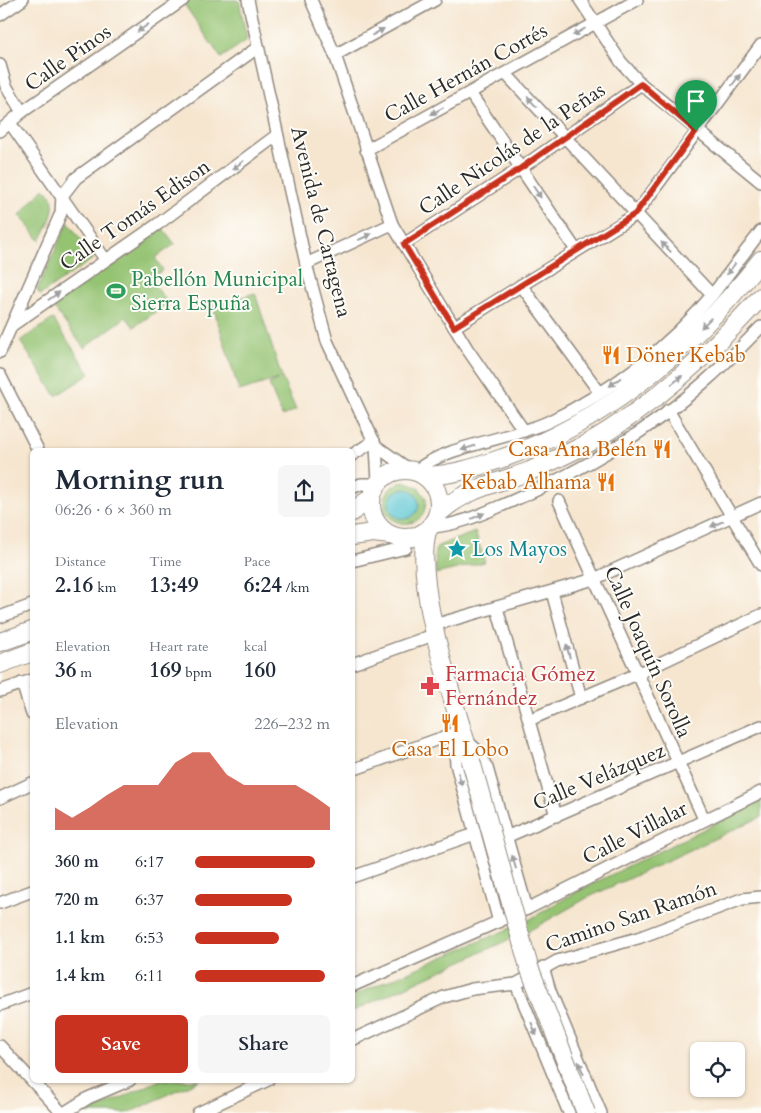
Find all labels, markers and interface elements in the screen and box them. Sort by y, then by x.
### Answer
street label: Calle Hernán Cortés [379,16,553,130]
street label: Calle Pinos [19,18,117,98]
one-way arrow [136,23,150,33]
one-way arrow [371,27,384,36]
one-way arrow [572,27,585,36]
one-way arrow [730,74,741,87]
street label: Calle Nicolás de la Peñas [413,76,611,222]
pin [675,80,717,131]
icon: arrive [682,87,710,115]
one-way arrow [526,96,538,108]
one-way arrow [430,107,444,116]
street label: Avenida de Cartagena [283,123,359,321]
street label: Calle Tomás Edison [54,152,216,278]
one-way arrow [232,159,245,170]
one-way arrow [532,185,542,198]
one-way arrow [358,233,372,241]
one-way arrow [660,241,672,253]
one-way arrow [726,262,737,275]
place label: Pabellón Municipal Sierra Espuña [131,265,303,318]
sports icon: Pabellón Municipal Sierra Espuña [105,280,127,302]
one-way arrow [47,290,60,301]
one-way arrow [700,317,712,329]
place label: Döner Kebab [626,341,746,370]
restaurant icon: Döner Kebab [600,344,622,366]
one-way arrow [670,374,683,385]
one-way arrow [609,376,622,387]
place label: Casa Ana Belén [508,435,647,464]
restaurant icon: Casa Ana Belén [651,438,673,460]
one-way arrow [460,445,475,453]
text: Morning run [55,461,224,499]
button: share [278,465,330,517]
place label: Kebab Alhama [461,468,591,497]
restaurant icon: Kebab Alhama [595,471,617,493]
text: 06:26 · 6 × 360 m [55,499,172,521]
one-way arrow [471,511,485,519]
one-way arrow [710,520,724,528]
place label: Los Mayos [472,535,567,564]
place icon: Los Mayos [446,538,468,560]
text: Distance [55,552,106,571]
text: Time [149,552,182,571]
text: Pace [244,552,271,571]
street label: Calle Joaquín Sorolla [597,561,699,743]
text: 2.16 [55,571,93,600]
text: 13:49 [149,571,198,600]
text: 6:24 [244,571,282,600]
text: km [93,578,116,597]
text: /km [282,578,310,597]
text: Elevation [55,637,111,656]
text: Heart rate [149,637,209,656]
text: kcal [244,637,267,656]
one-way arrow [564,643,572,658]
text: 36 [55,656,77,685]
text: 169 [149,656,182,685]
text: 160 [244,656,276,685]
place label: Farmacia Gómez Fernández [445,660,596,713]
text: m [77,663,92,682]
text: bpm [182,663,212,682]
pharmacy icon: Farmacia Gómez Fernández [419,675,441,697]
restaurant icon: Casa El Lobo [439,712,461,734]
text: Elevation [55,713,119,735]
text: 226–232 m [254,713,330,735]
place label: Casa El Lobo [391,735,509,764]
street label: Calle Velázquez [528,736,670,818]
one-way arrow [457,771,465,786]
street label: Calle Villalar [578,794,693,872]
text: 360 m [55,851,99,873]
text: 6:17 [135,851,164,873]
one-way arrow [509,855,517,870]
street label: Camino San Ramón [541,874,721,960]
text: 720 m [55,889,99,911]
text: 6:37 [135,889,164,911]
text: 1.1 km [55,927,105,949]
text: 6:53 [135,927,164,949]
text: 1.4 km [55,965,105,987]
text: 6:11 [135,965,164,987]
button: Save [55,1015,188,1073]
button: Share [198,1015,330,1073]
one-way arrow [530,1022,538,1037]
map controls [690,1042,745,1097]
button: locate [690,1042,745,1097]
one-way arrow [577,1061,585,1075]

